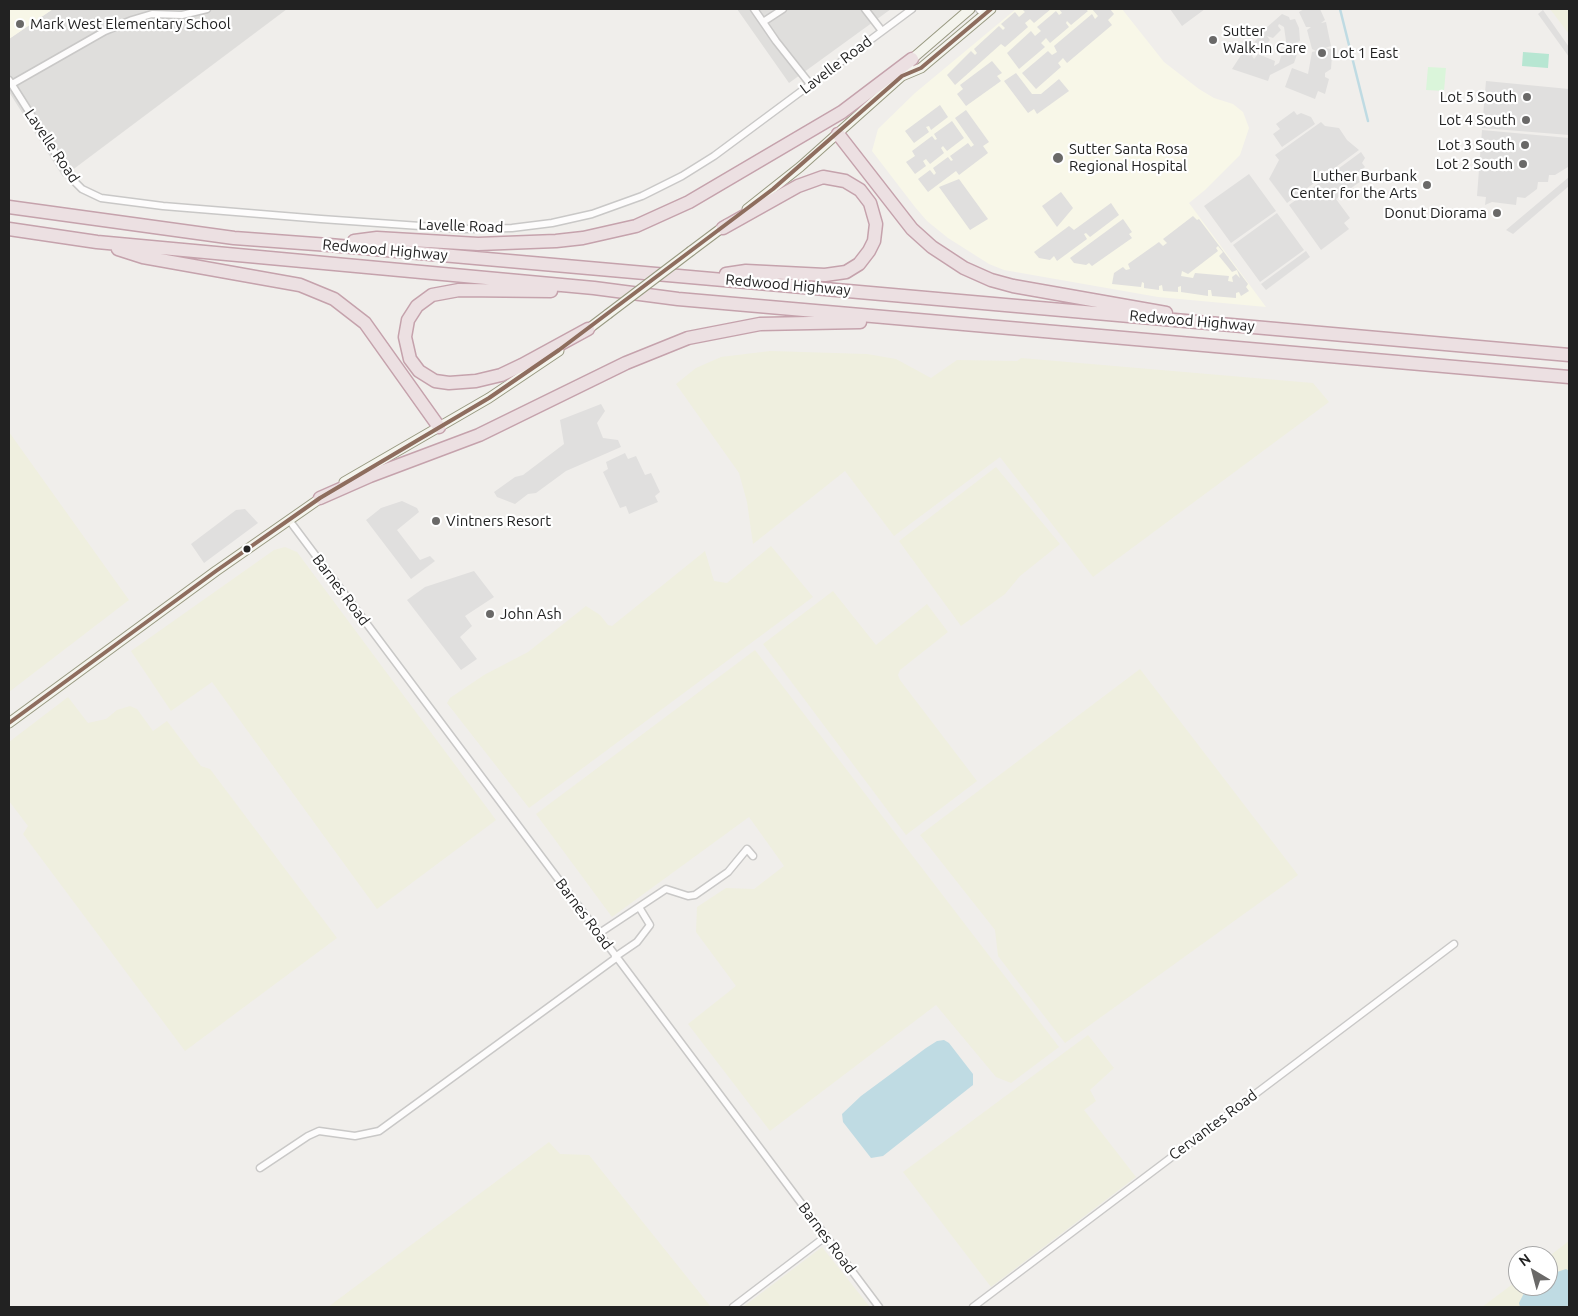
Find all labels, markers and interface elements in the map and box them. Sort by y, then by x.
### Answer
place label: Mark West Elementary School [30,15,231,33]
marker: Mark West Elementary School [14,18,26,30]
place label: Sutter Walk-In Care [1223,22,1307,57]
street label: Lavelle Road [797,32,875,98]
marker: Sutter Walk-In Care [1207,34,1219,46]
place label: Lot 1 East [1332,44,1398,62]
marker: Lot 1 East [1316,47,1328,59]
place label: Lot 5 South [1440,88,1517,106]
marker: Lot 5 South [1521,91,1533,103]
street label: Lavelle Road [21,106,83,186]
place label: Lot 4 South [1439,111,1516,129]
marker: Lot 4 South [1520,114,1532,126]
place label: Lot 3 South [1438,136,1515,154]
marker: Lot 3 South [1519,139,1531,151]
place label: Sutter Santa Rosa Regional Hospital [1069,140,1188,175]
marker: Sutter Santa Rosa Regional Hospital [1051,151,1065,165]
place label: Lot 2 South [1436,155,1513,173]
marker: Lot 2 South [1517,158,1529,170]
place label: Luther Burbank Center for the Arts [1290,167,1417,202]
marker: Luther Burbank Center for the Arts [1421,179,1433,191]
place label: Donut Diorama [1384,204,1487,222]
marker: Donut Diorama [1491,207,1503,219]
street label: Lavelle Road [418,216,504,236]
street label: Redwood Highway [322,236,448,264]
street label: Redwood Highway [725,271,851,299]
street label: Redwood Highway [1129,307,1255,335]
place label: Vintners Resort [446,512,551,530]
marker: Vintners Resort [430,515,442,527]
unlabelled marker [242,544,252,554]
street label: Barnes Road [308,551,374,629]
place label: John Ash [500,605,562,623]
marker: John Ash [484,608,496,620]
street label: Barnes Road [551,875,617,953]
street label: Cervantes Road [1165,1086,1261,1164]
street label: Barnes Road [794,1199,860,1277]
north arrow [1508,1246,1558,1296]
text: N [1516,1250,1534,1269]

